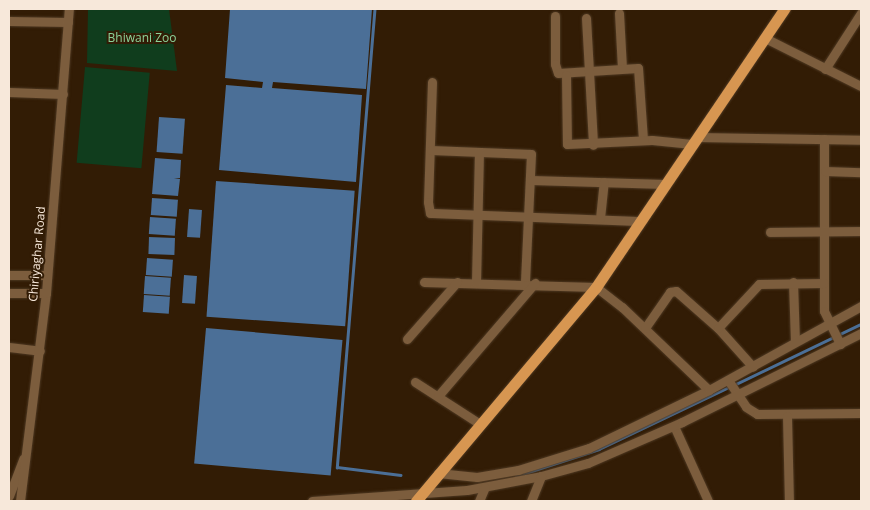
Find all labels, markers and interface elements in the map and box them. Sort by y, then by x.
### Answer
park label: Bhiwani Zoo [108,31,176,45]
street label: Chiriyaghar Road [26,206,48,302]

